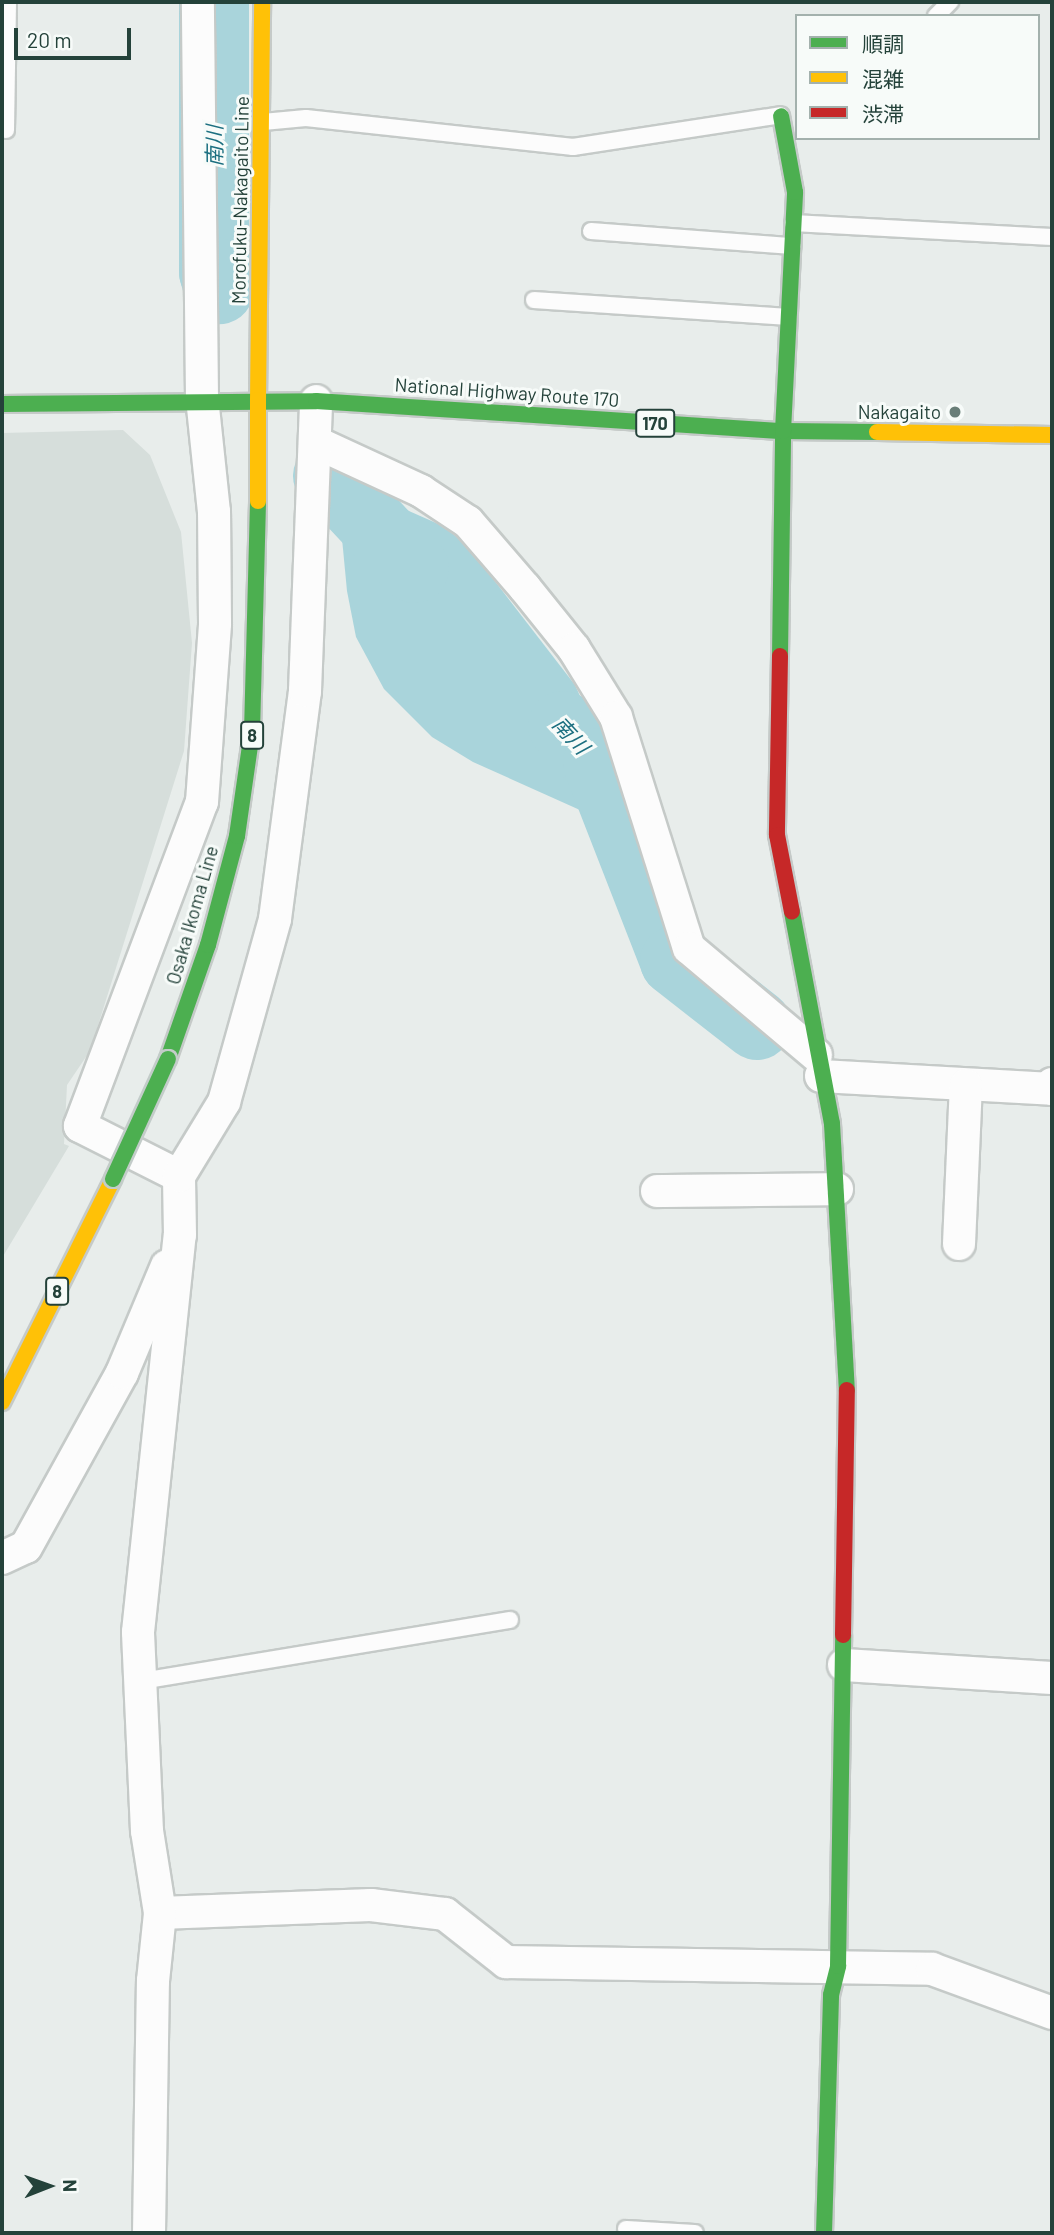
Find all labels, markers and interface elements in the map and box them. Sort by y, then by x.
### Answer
scale bar [18,14,135,58]
legend [795,14,1040,140]
text: 20 m [27,27,72,52]
text: 順調 [862,31,904,56]
text: 混雑 [862,66,904,91]
street label: Morofuku-Nakagaito Line [227,96,253,304]
text: 渋滞 [862,101,904,126]
water label: 南川 [201,125,227,167]
street label: National Highway Route 170 [394,373,620,411]
place label: Nakagaito [858,401,941,423]
marker: Nakagaito [947,404,963,420]
road number: 170 [634,408,676,438]
water label: 南川 [547,711,595,759]
road number: 8 [240,720,264,750]
street label: Osaka Ikoma Line [161,843,223,987]
road number: 8 [45,1276,69,1306]
north arrow [14,2151,84,2221]
text: N [59,2179,82,2192]

